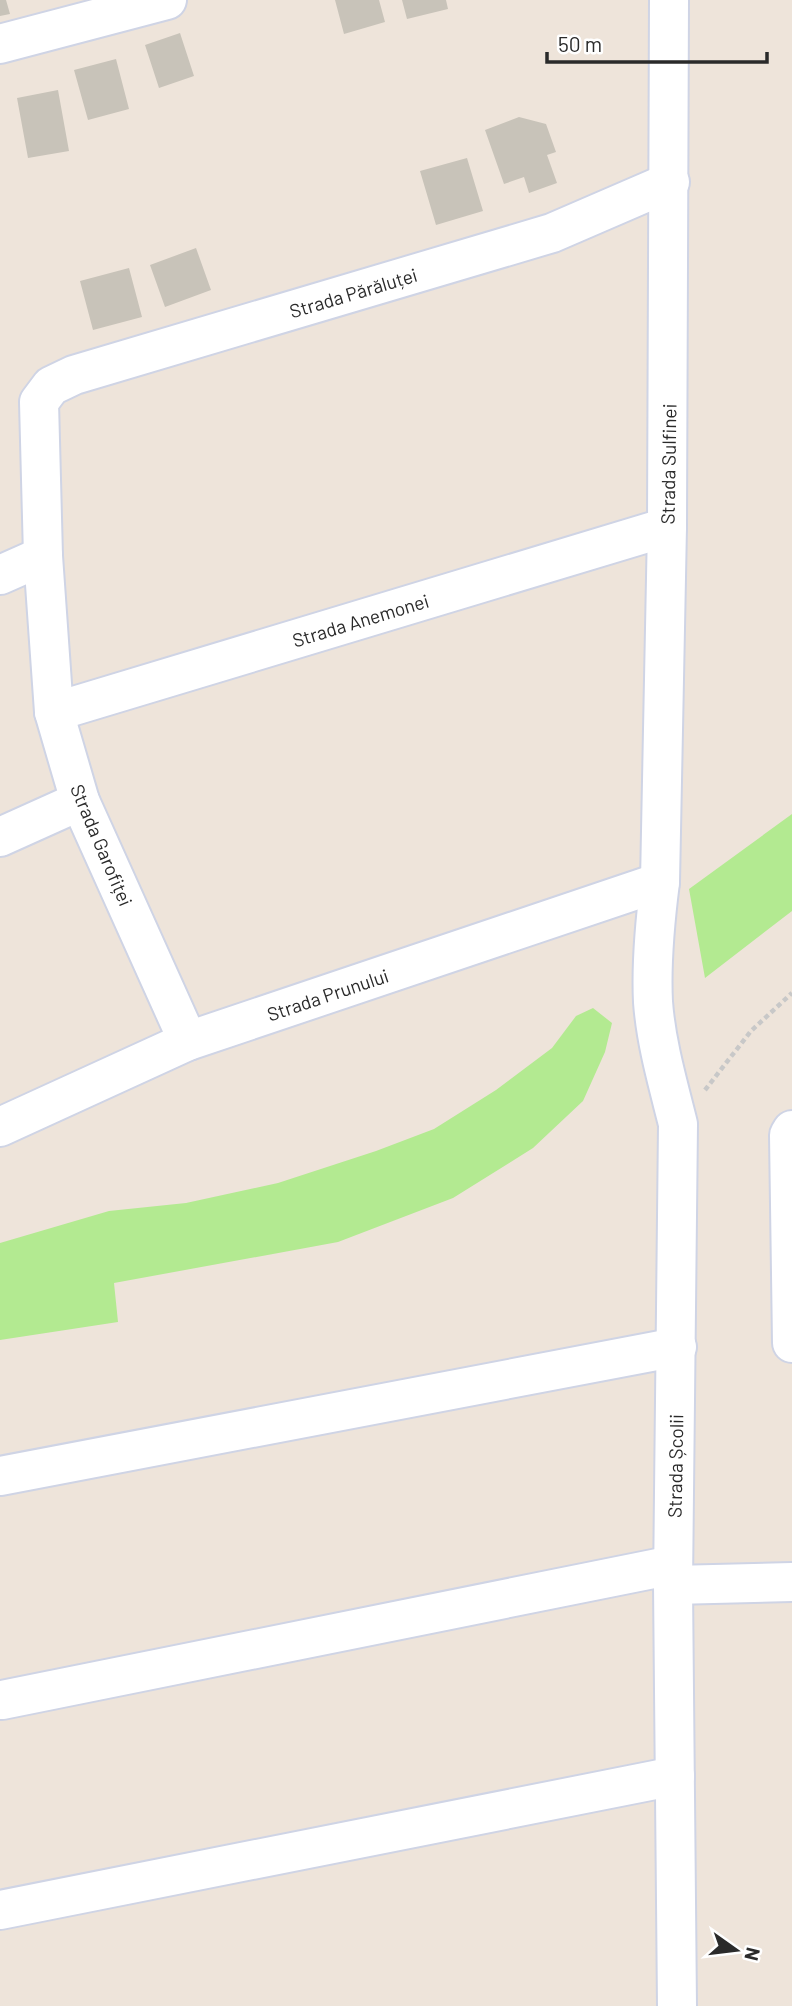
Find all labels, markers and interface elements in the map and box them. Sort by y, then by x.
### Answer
scale bar [547,21,768,65]
text: 50 m [558,31,602,56]
street label: Strada Părăluței [286,262,420,322]
street label: Strada Sulfinei [655,403,681,525]
street label: Strada Anemonei [289,588,431,651]
street label: Strada Garofiței [66,781,138,909]
street label: Strada Prunului [264,963,391,1025]
street label: Strada Școlii [663,1414,687,1518]
north arrow [701,1915,771,1985]
text: N [740,1945,766,1963]

